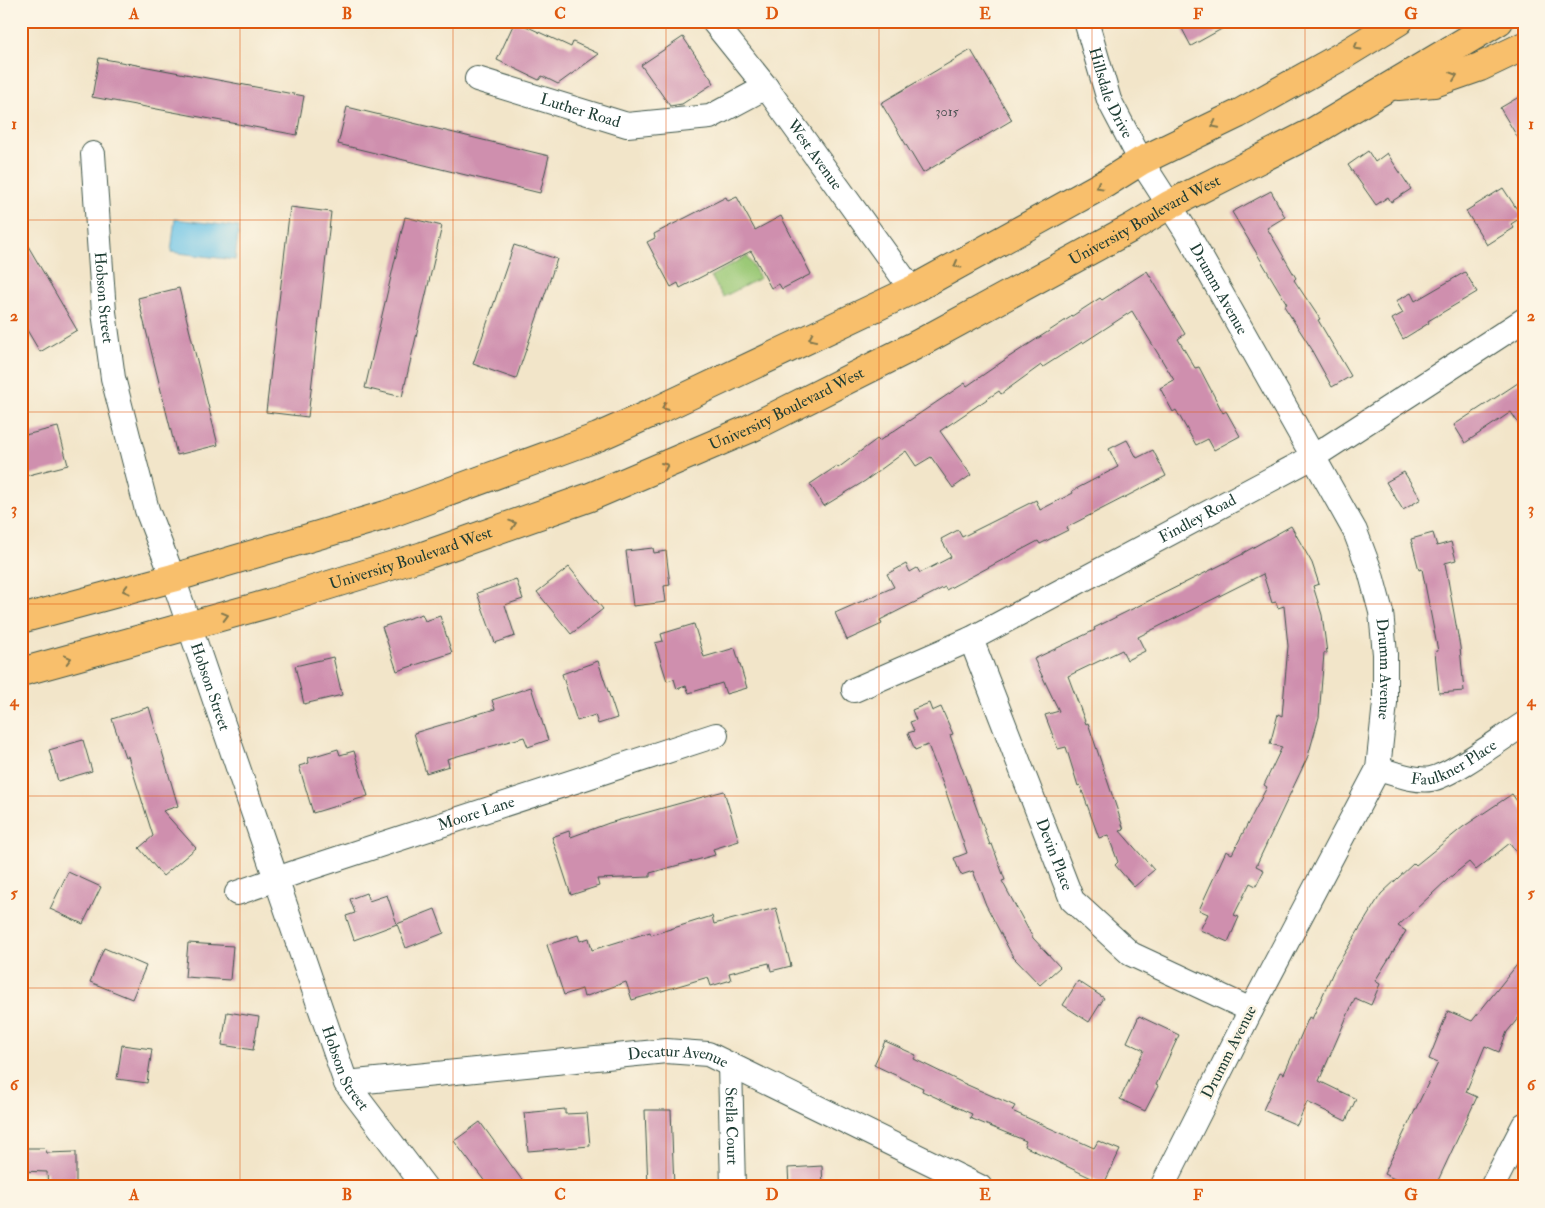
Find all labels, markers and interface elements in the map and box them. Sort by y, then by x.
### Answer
text: A [128,4,140,24]
text: B [342,4,352,24]
text: C [554,4,566,24]
text: D [765,4,779,24]
text: E [979,4,991,24]
text: F [1193,4,1203,24]
text: G [1404,4,1418,24]
one-way arrow [1353,40,1362,50]
street label: Hillsdale Drive [1084,45,1137,142]
one-way arrow [1449,72,1457,82]
street label: Luther Road [538,89,623,132]
house number: 3015 [935,103,960,120]
text: 1 [11,114,17,134]
text: 1 [1528,114,1534,134]
street label: West Avenue [782,115,847,194]
one-way arrow [1211,119,1220,130]
street label: University Boulevard West [1065,171,1224,270]
one-way arrow [1096,180,1105,190]
street label: Drumm Avenue [1185,240,1253,339]
street label: Hobson Street [90,251,118,345]
one-way arrow [954,259,963,269]
text: 2 [10,306,18,326]
text: 2 [1527,306,1535,326]
one-way arrow [808,331,817,342]
street label: University Boulevard West [706,363,867,455]
one-way arrow [661,401,670,411]
one-way arrow [660,461,669,472]
street label: Findley Road [1155,490,1240,547]
text: 3 [11,499,17,519]
text: 3 [1528,499,1534,519]
one-way arrow [508,520,517,530]
street label: University Boulevard West [327,522,495,594]
one-way arrow [123,585,131,595]
one-way arrow [220,611,228,621]
street label: Drumm Avenue [1372,617,1395,721]
street label: Hobson Street [186,640,235,733]
one-way arrow [64,654,73,665]
text: 4 [9,691,20,711]
text: 4 [1526,691,1537,711]
street label: Faulkner Place [1410,735,1501,790]
street label: Moore Lane [435,791,517,835]
street label: Devin Place [1031,816,1077,894]
text: 5 [10,883,18,903]
text: 5 [1527,883,1535,903]
street label: Drumm Avenue [1197,1002,1261,1102]
street label: Hobson Street [317,1023,373,1115]
street label: Decatur Avenue [627,1041,732,1072]
text: 6 [10,1075,20,1095]
text: 6 [1527,1075,1537,1095]
street label: Stella Court [721,1087,742,1165]
text: A [128,1185,140,1205]
text: B [342,1185,352,1205]
text: C [554,1185,566,1205]
text: D [765,1185,779,1205]
text: E [979,1185,991,1205]
text: F [1193,1185,1203,1205]
text: G [1404,1185,1418,1205]

